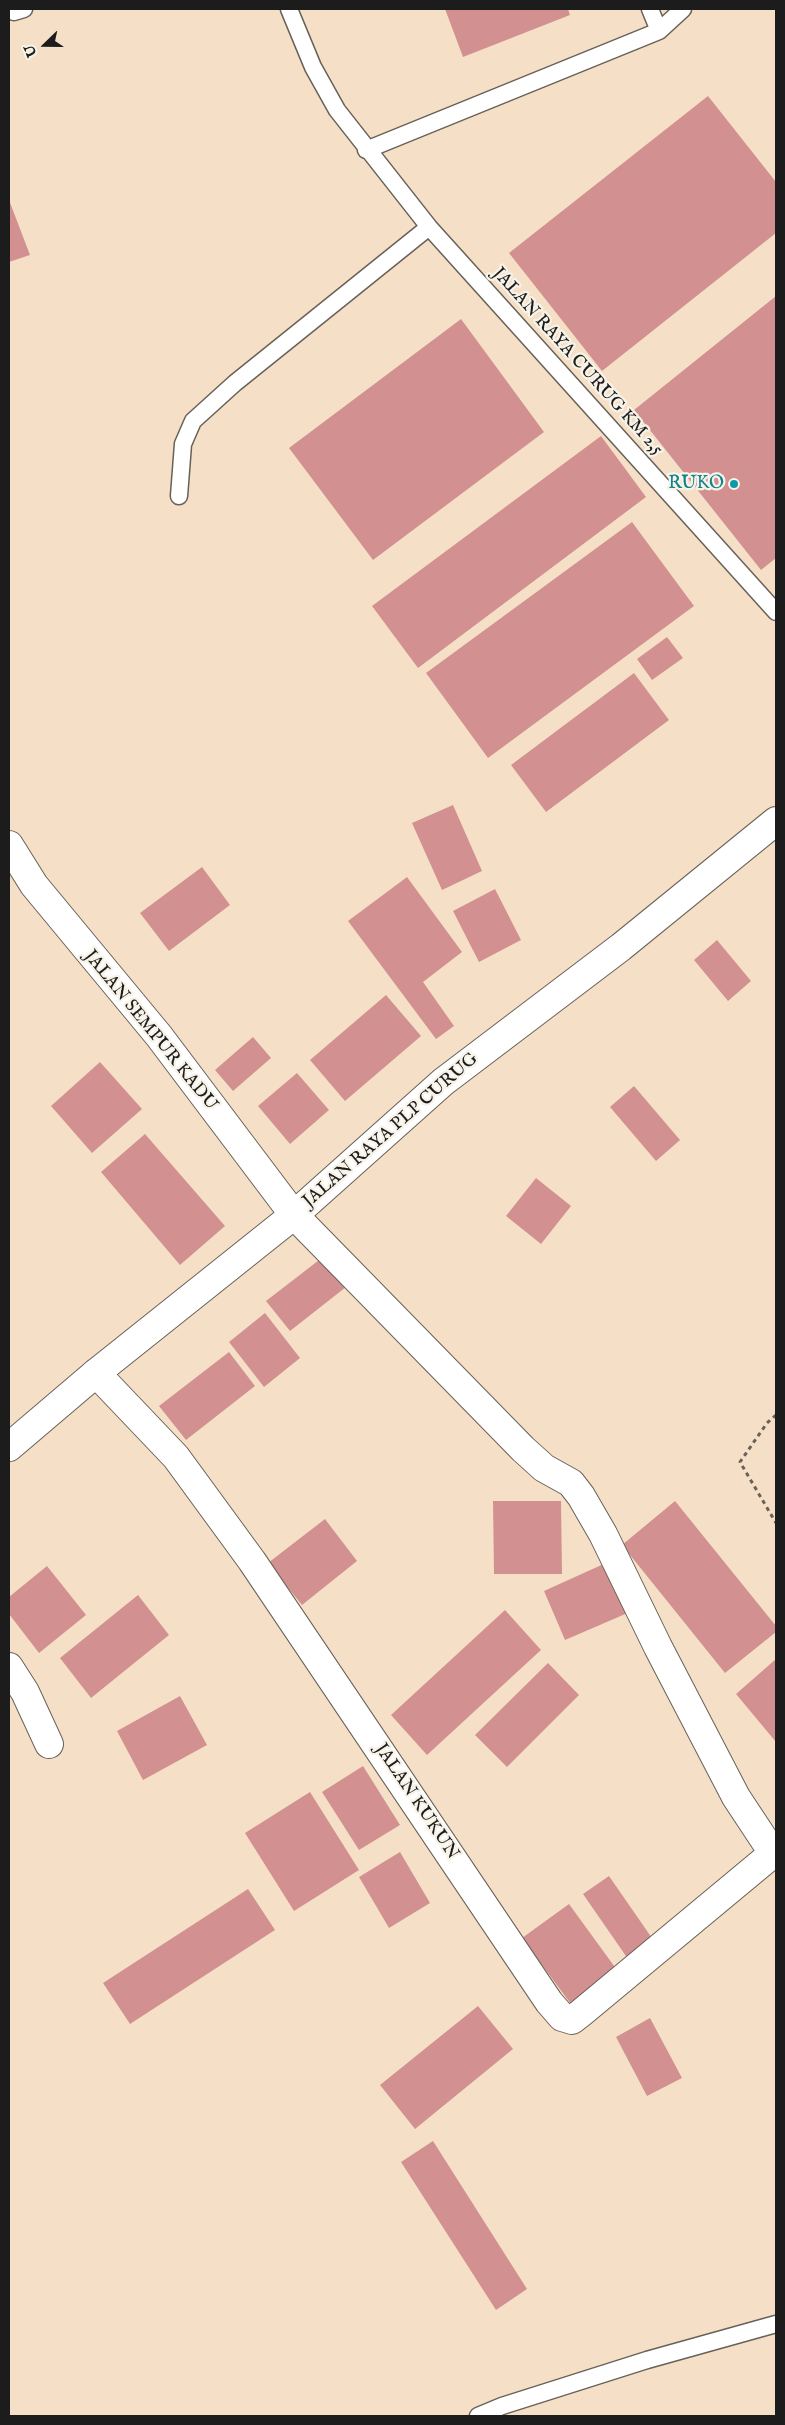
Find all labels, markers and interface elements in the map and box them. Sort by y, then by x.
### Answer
north arrow [20,20,70,70]
text: U [21,42,42,59]
street label: JALAN RAYA CURUG KM 2,5 [487,264,667,460]
place label: RUKO [668,473,724,495]
marker: RUKO [728,478,740,490]
street label: JALAN SEMPUR KADU [79,946,221,1116]
street label: JALAN RAYA PLP CURUG [299,1049,483,1213]
street label: JALAN KUKUN [369,1740,463,1864]

